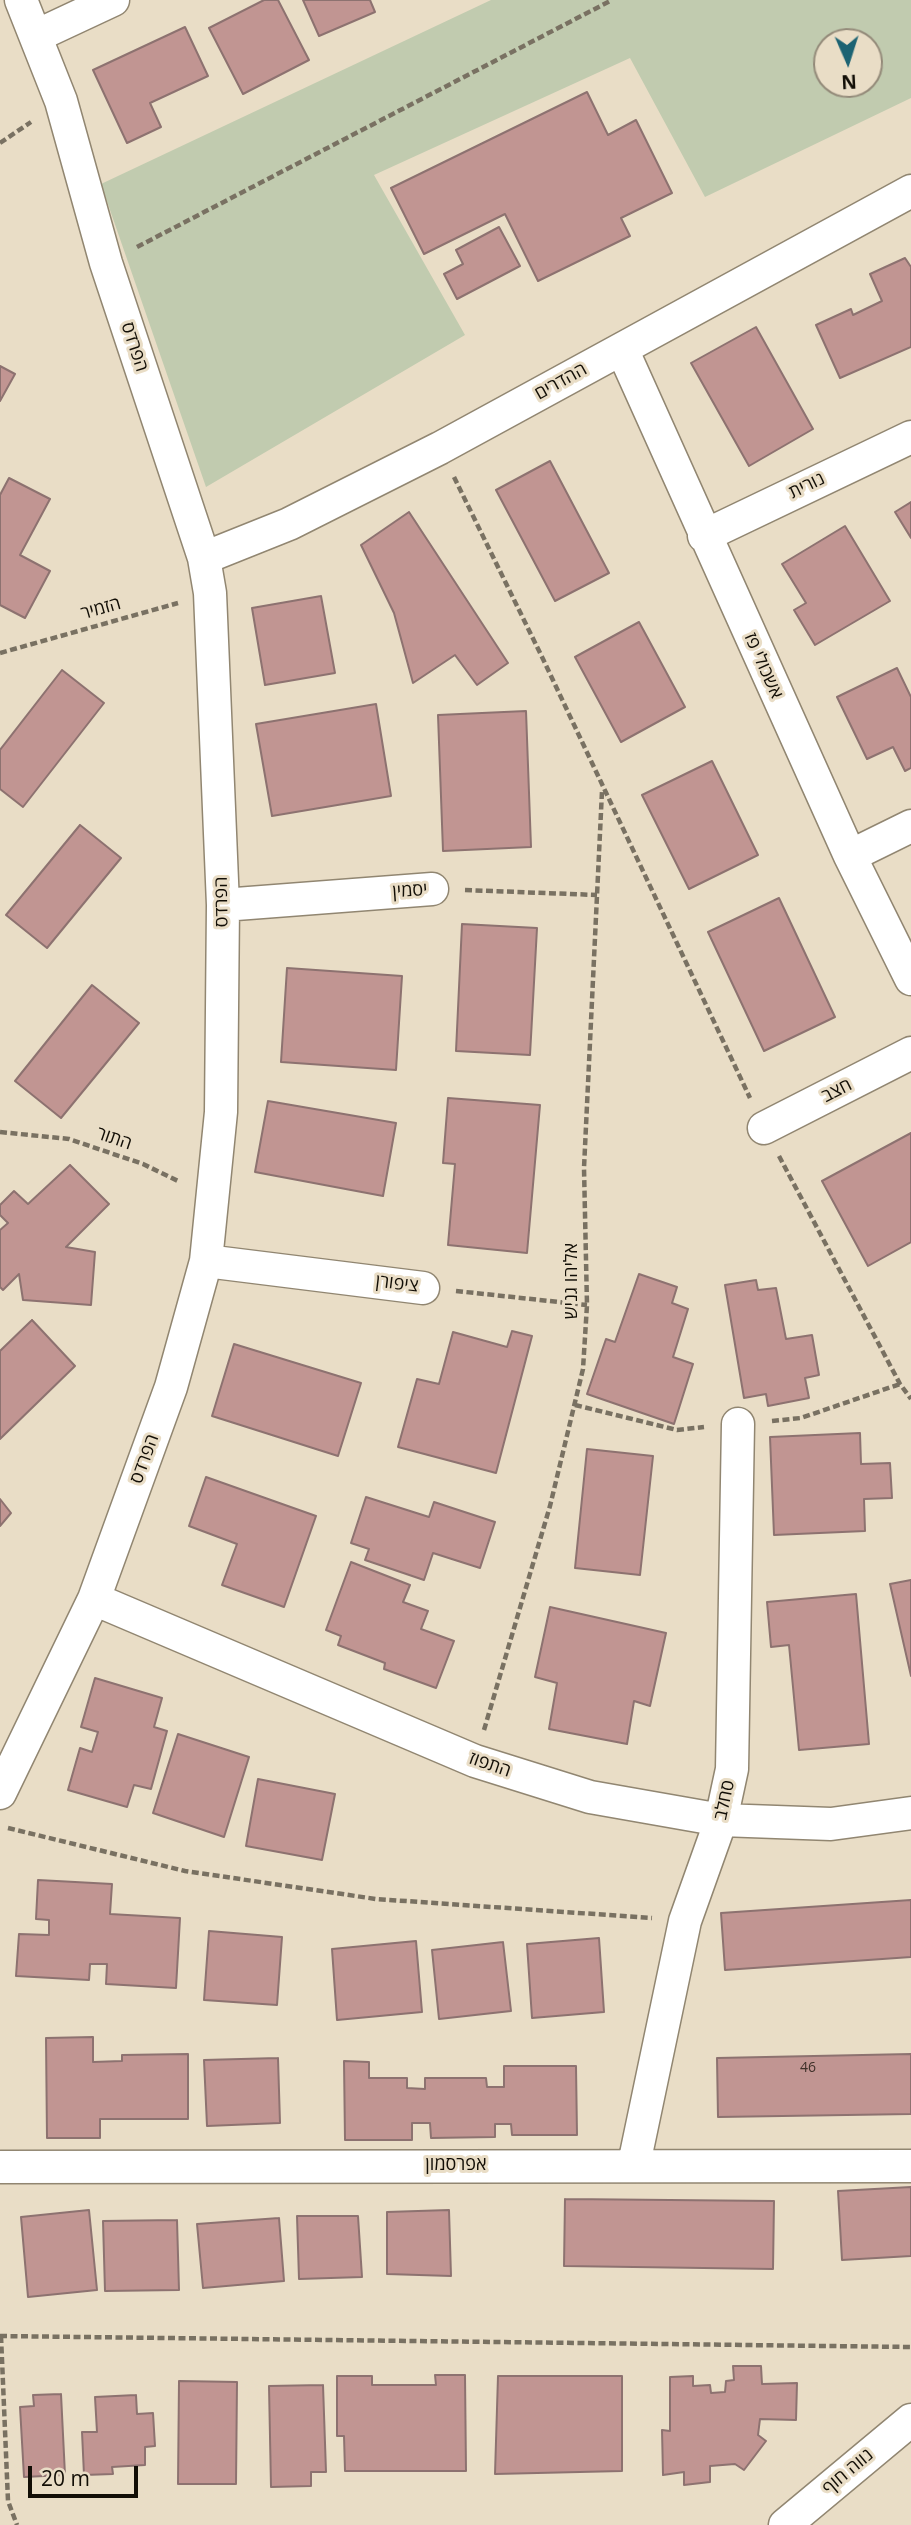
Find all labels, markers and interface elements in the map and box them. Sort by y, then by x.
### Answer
north arrow [813,28,883,98]
text: N [841,69,857,95]
street label: הפרדס [116,319,152,375]
street label: ההדרים [531,359,591,405]
street label: נורית [786,468,828,504]
street label: הזמיר [79,593,123,625]
street label: אשכולי פז [739,630,787,702]
street label: הפרדס [211,876,233,928]
street label: יסמין [392,879,428,903]
street label: חצב [818,1074,856,1108]
street label: התור [93,1123,135,1155]
street label: אליהו גניש [561,1243,583,1319]
street label: ציפורן [374,1271,420,1297]
street label: הפרדס [126,1431,164,1487]
street label: התפוז [466,1748,514,1782]
street label: סחלב [710,1778,740,1822]
house number: 46 [800,2060,816,2076]
street label: אפרסמון [425,2154,487,2176]
street label: נווה חוף [818,2445,878,2499]
scale bar [32,2452,142,2496]
text: 20 m [41,2464,90,2492]

